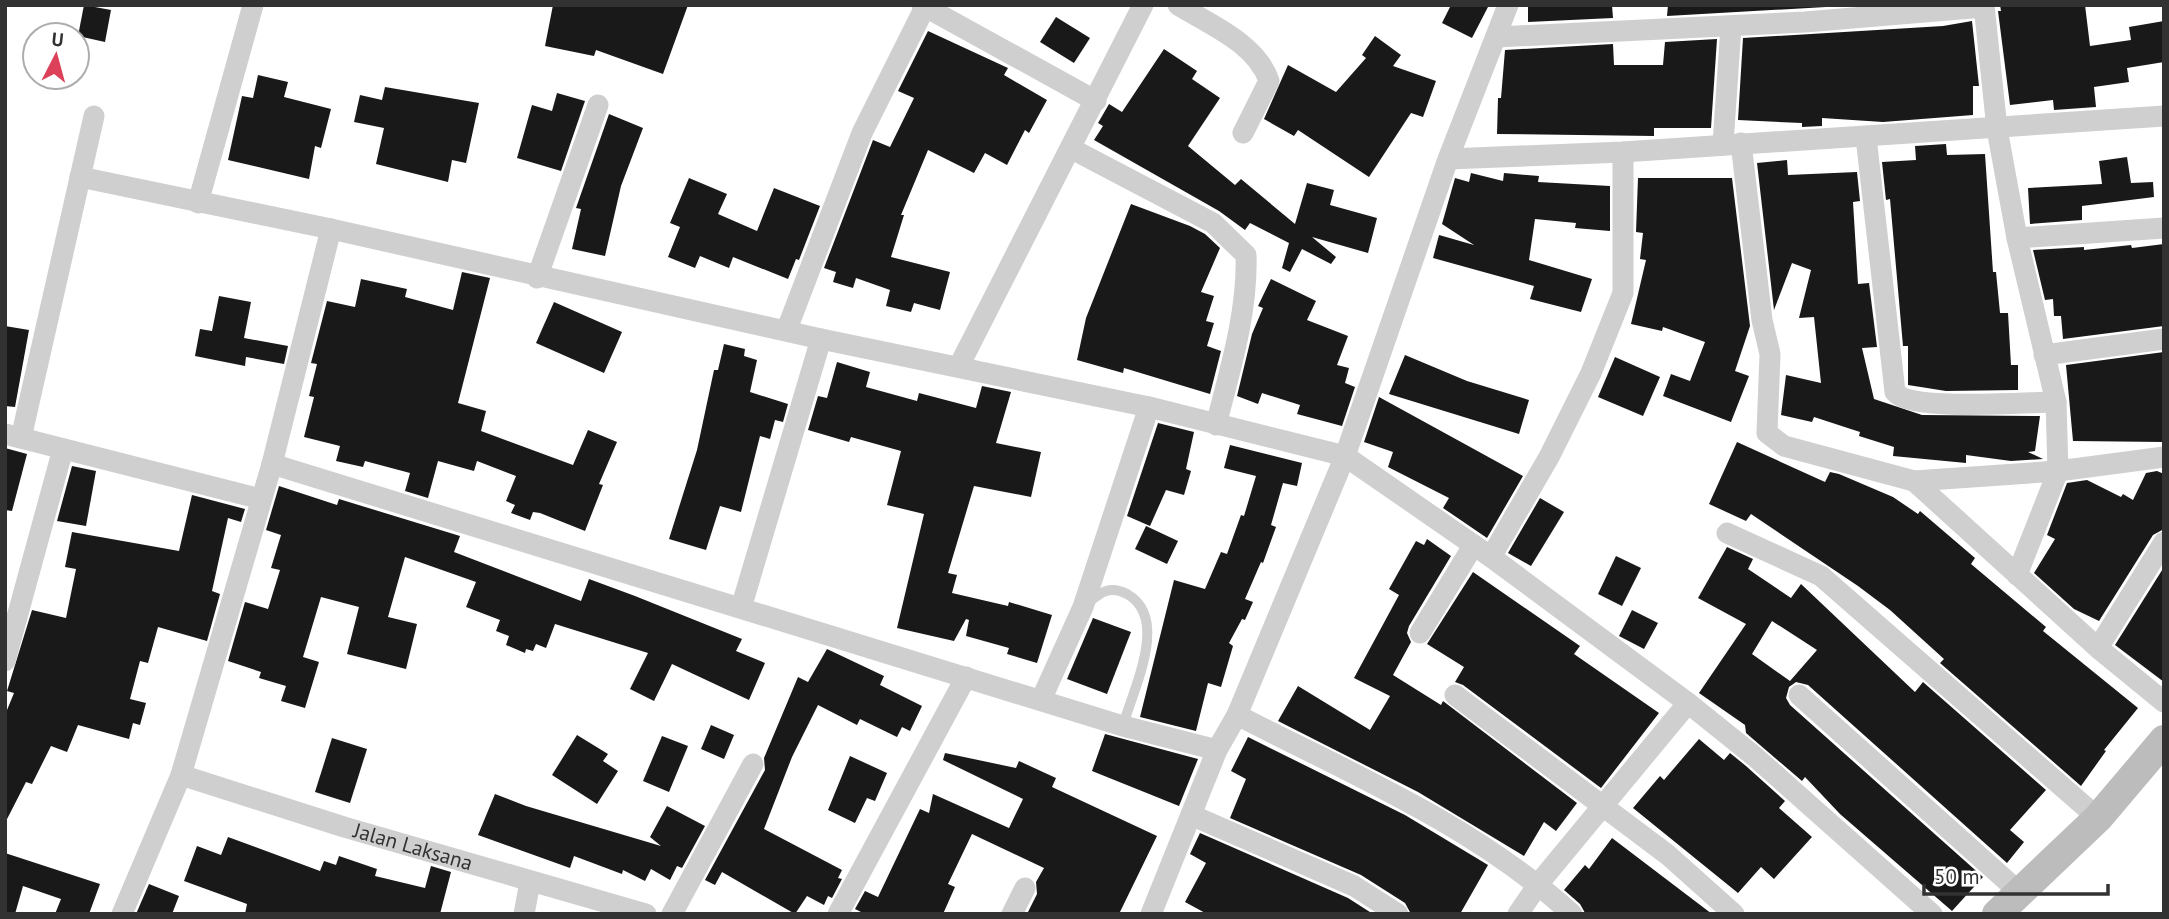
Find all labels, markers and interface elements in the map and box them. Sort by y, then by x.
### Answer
north arrow [21,21,91,91]
text: U [51,27,65,52]
street label: Jalan Laksana [350,816,476,876]
scale bar [1924,852,2108,896]
text: 50 m [1934,863,1980,890]

